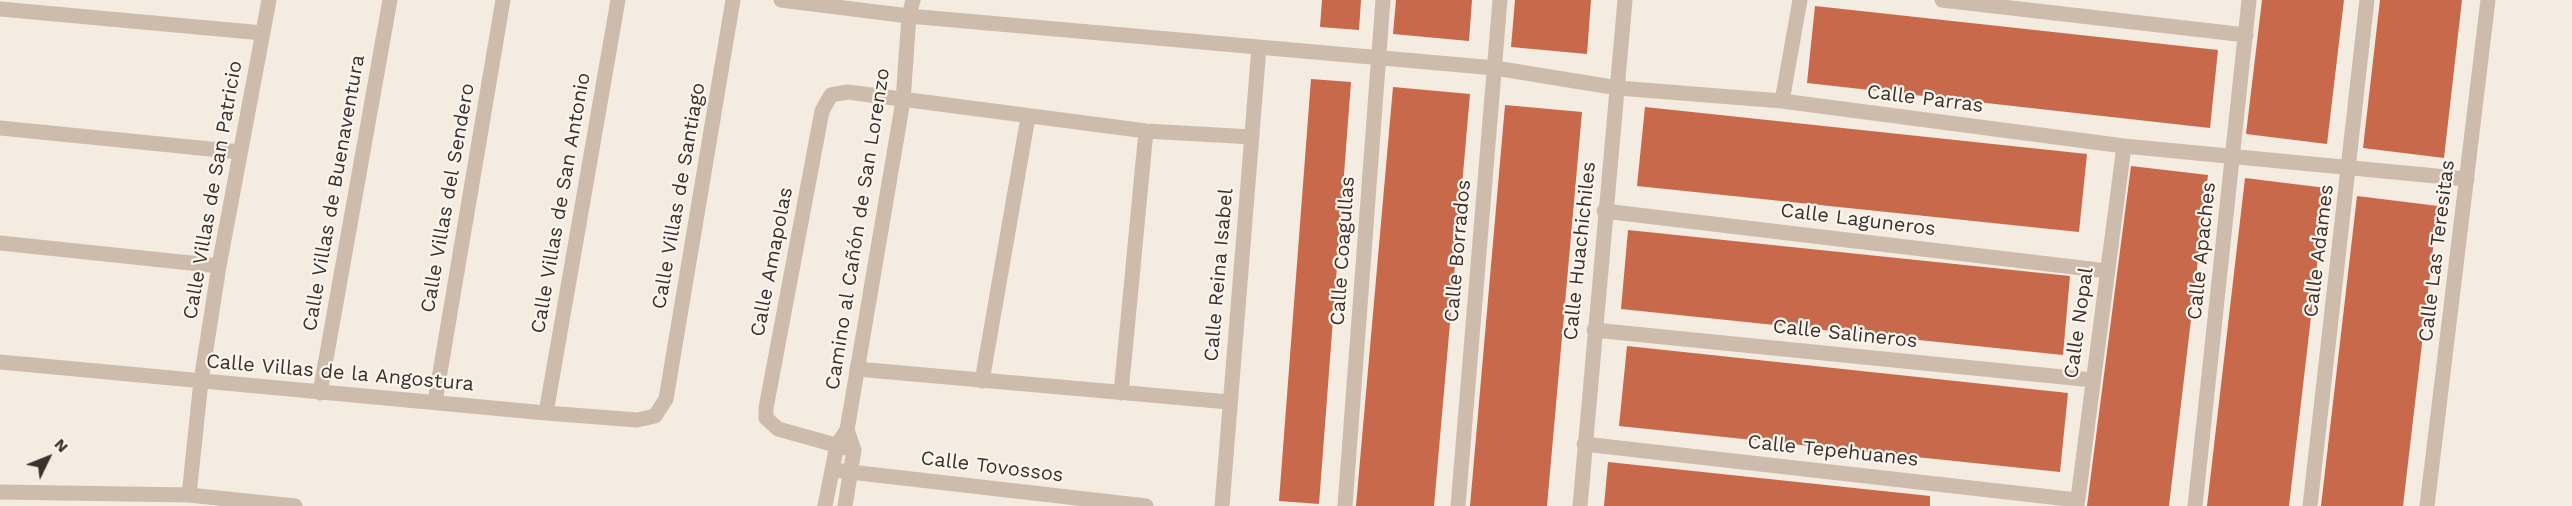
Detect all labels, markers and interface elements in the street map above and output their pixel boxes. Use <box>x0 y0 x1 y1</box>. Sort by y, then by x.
street label: Calle Villas de Buenaventura <box>298 53 370 333</box>
street label: Calle Villas de San Patricio <box>178 59 248 321</box>
street label: Camino al Cañón de San Lorenzo <box>821 66 895 392</box>
street label: Calle Villas de San Antonio <box>526 71 596 335</box>
street label: Calle Parras <box>1865 80 1985 118</box>
street label: Calle Villas del Sendero <box>416 81 480 315</box>
street label: Calle Villas de Santiago <box>647 81 711 311</box>
street label: Calle Las Teresitas <box>2414 159 2460 343</box>
street label: Calle Huachichiles <box>1559 160 1601 342</box>
street label: Calle Coagullas <box>1326 175 1360 327</box>
street label: Calle Borrados <box>1440 179 1476 323</box>
street label: Calle Apaches <box>2183 181 2221 321</box>
street label: Calle Adames <box>2299 183 2339 319</box>
street label: Calle Amapolas <box>746 185 798 339</box>
street label: Calle Reina Isabel <box>1199 187 1239 363</box>
street label: Calle Laguneros <box>1779 199 1937 241</box>
street label: Calle Nopal <box>2059 266 2099 380</box>
street label: Calle Salineros <box>1771 314 1919 354</box>
street label: Calle Villas de la Angostura <box>205 349 475 397</box>
north arrow <box>18 428 78 488</box>
street label: Calle Tepehuanes <box>1746 430 1920 472</box>
text: N <box>51 435 73 456</box>
street label: Calle Tovossos <box>919 446 1065 488</box>

